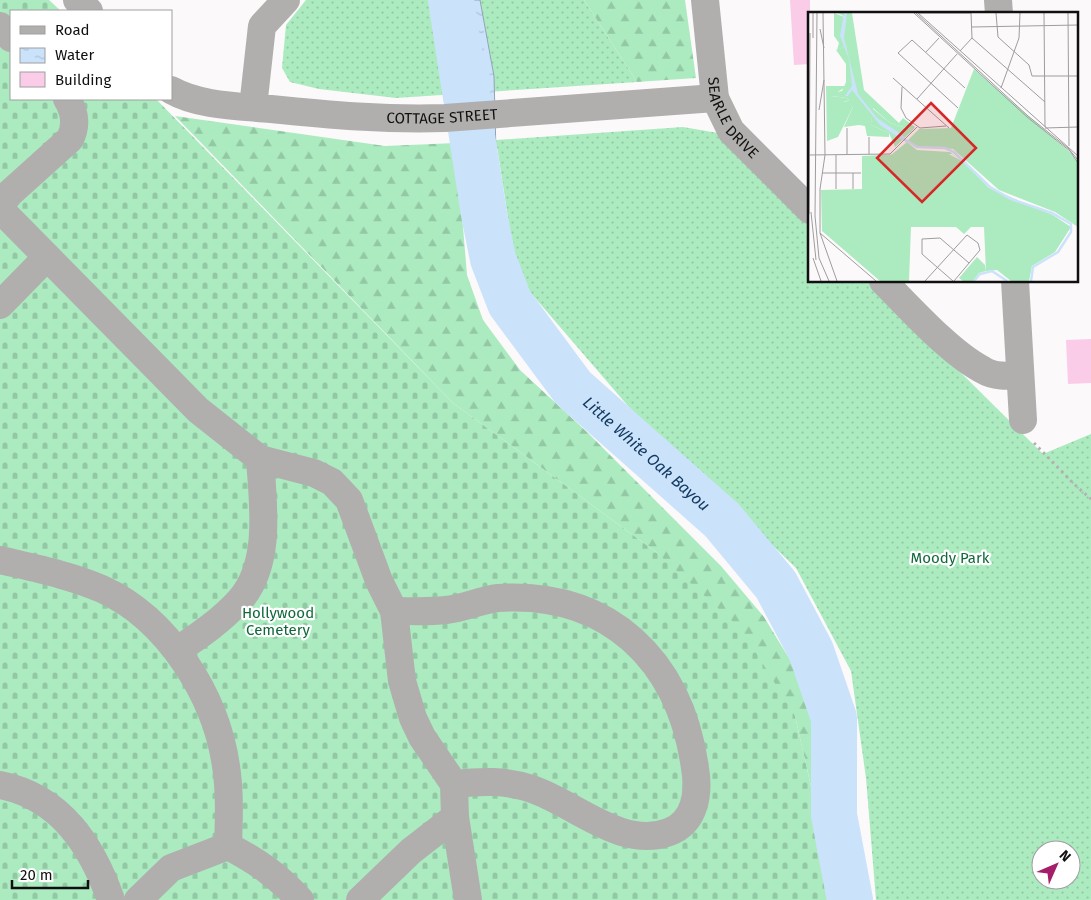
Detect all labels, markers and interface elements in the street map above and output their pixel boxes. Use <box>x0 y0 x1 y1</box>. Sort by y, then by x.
legend <box>10 10 172 100</box>
inset map <box>808 12 1078 282</box>
text: Road <box>55 21 90 39</box>
text: Water <box>55 46 94 64</box>
text: Building <box>55 71 111 89</box>
street label: SEARLE DRIVE <box>704 76 762 162</box>
street label: COTTAGE STREET <box>386 105 498 127</box>
water label: Little White Oak Bayou <box>579 392 714 515</box>
park label: Moody Park <box>910 549 990 567</box>
park label: Hollywood Cemetery <box>242 604 314 639</box>
north arrow <box>1031 840 1081 890</box>
text: N <box>1056 847 1074 865</box>
scale bar <box>12 858 89 890</box>
text: 20 m <box>20 866 53 884</box>

